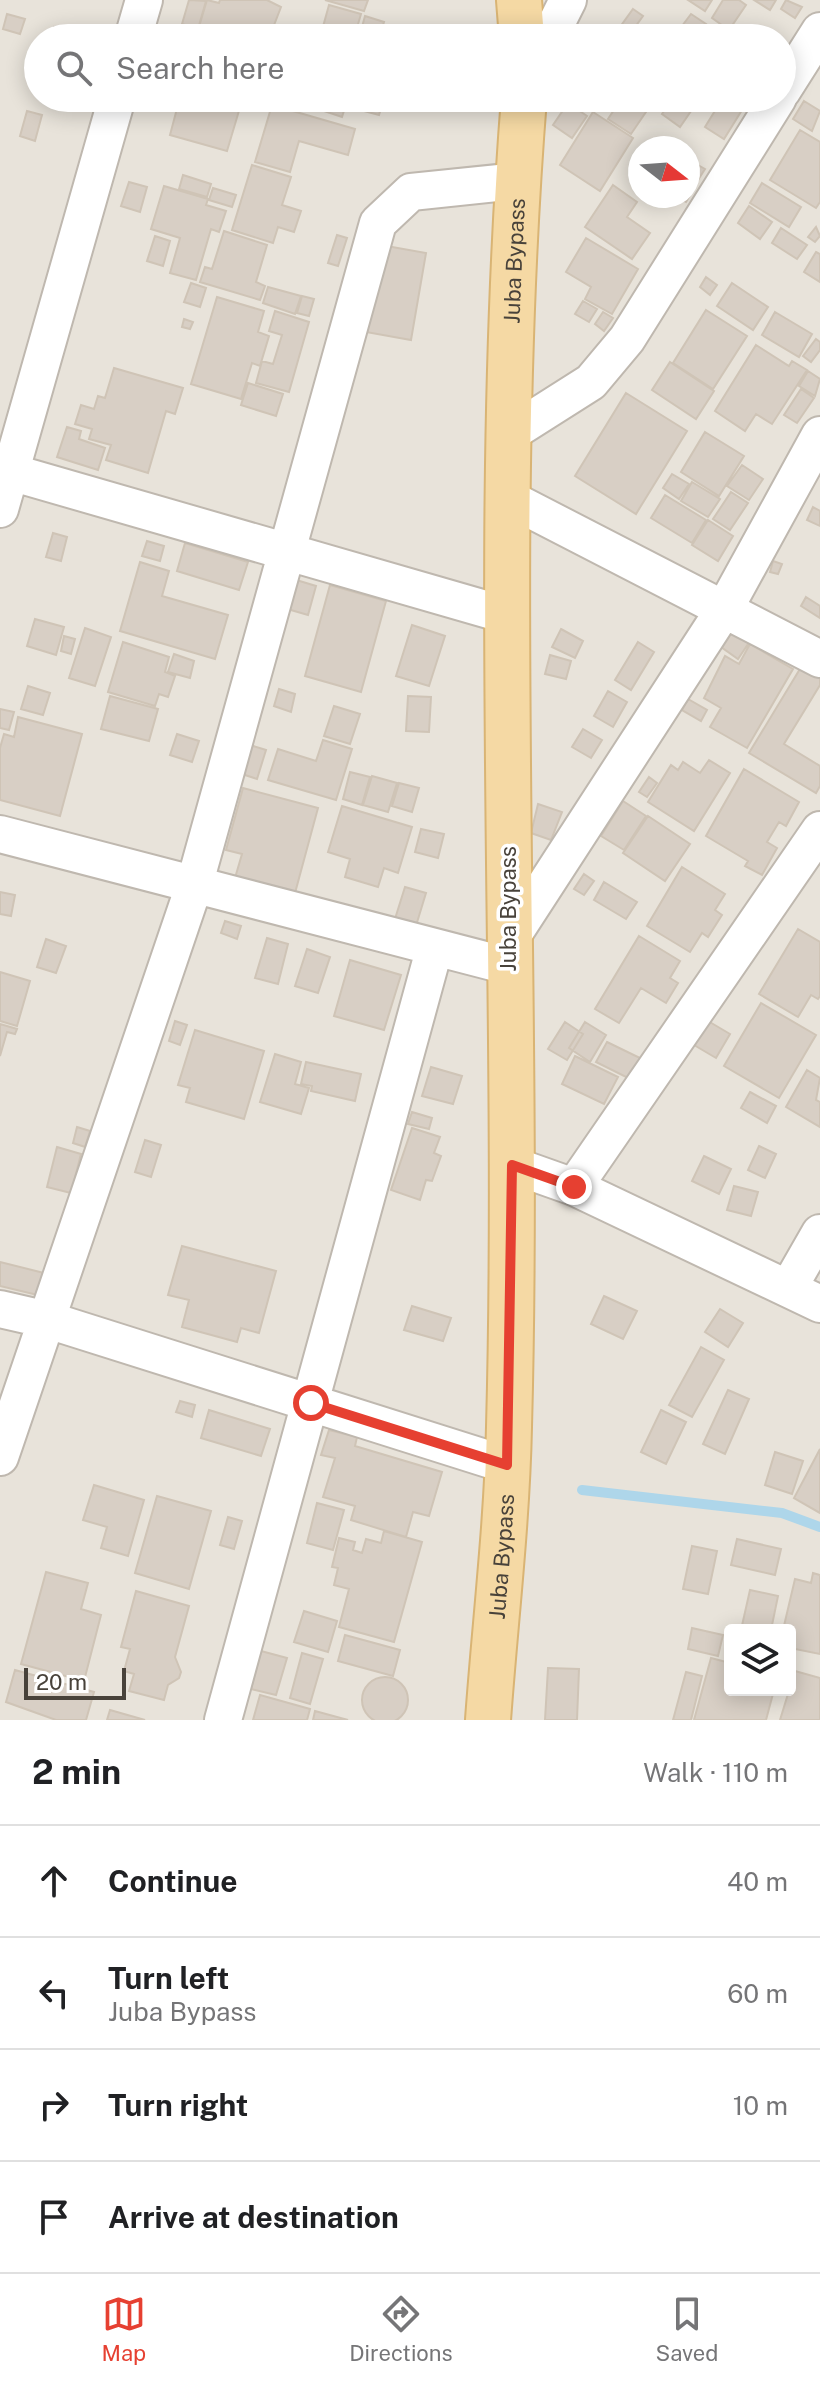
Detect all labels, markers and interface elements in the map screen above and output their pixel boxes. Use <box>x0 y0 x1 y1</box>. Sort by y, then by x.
search box <box>24 24 796 112</box>
icon: search <box>52 46 96 90</box>
text: Search here <box>116 50 284 86</box>
north arrow <box>628 136 700 208</box>
street label: Juba Bypass <box>498 197 530 324</box>
street label: Juba Bypass <box>495 846 521 972</box>
route end <box>556 1169 592 1205</box>
route start <box>293 1385 329 1421</box>
street label: Juba Bypass <box>483 1493 519 1620</box>
map controls <box>724 1624 796 1696</box>
button: layers <box>724 1624 796 1696</box>
scale bar <box>24 1664 126 1700</box>
text: 20 m <box>36 1669 87 1695</box>
text: 2 min <box>32 1752 121 1792</box>
text: Walk · 110 m <box>643 1757 788 1788</box>
icon: ahead <box>32 1859 76 1903</box>
text: Continue <box>108 1863 238 1899</box>
text: 40 m <box>727 1866 788 1897</box>
text: Turn left <box>108 1960 229 1996</box>
icon: left <box>32 1971 76 2015</box>
text: 60 m <box>727 1978 788 2009</box>
text: Juba Bypass <box>108 1996 257 2027</box>
icon: right <box>32 2083 76 2127</box>
text: Turn right <box>108 2087 248 2123</box>
text: 10 m <box>733 2090 788 2121</box>
icon: arrive <box>32 2195 76 2239</box>
text: Arrive at destination <box>108 2199 399 2235</box>
tab: Map <box>102 2292 146 2366</box>
tab: Directions <box>349 2292 453 2366</box>
tab: Saved <box>656 2292 718 2366</box>

